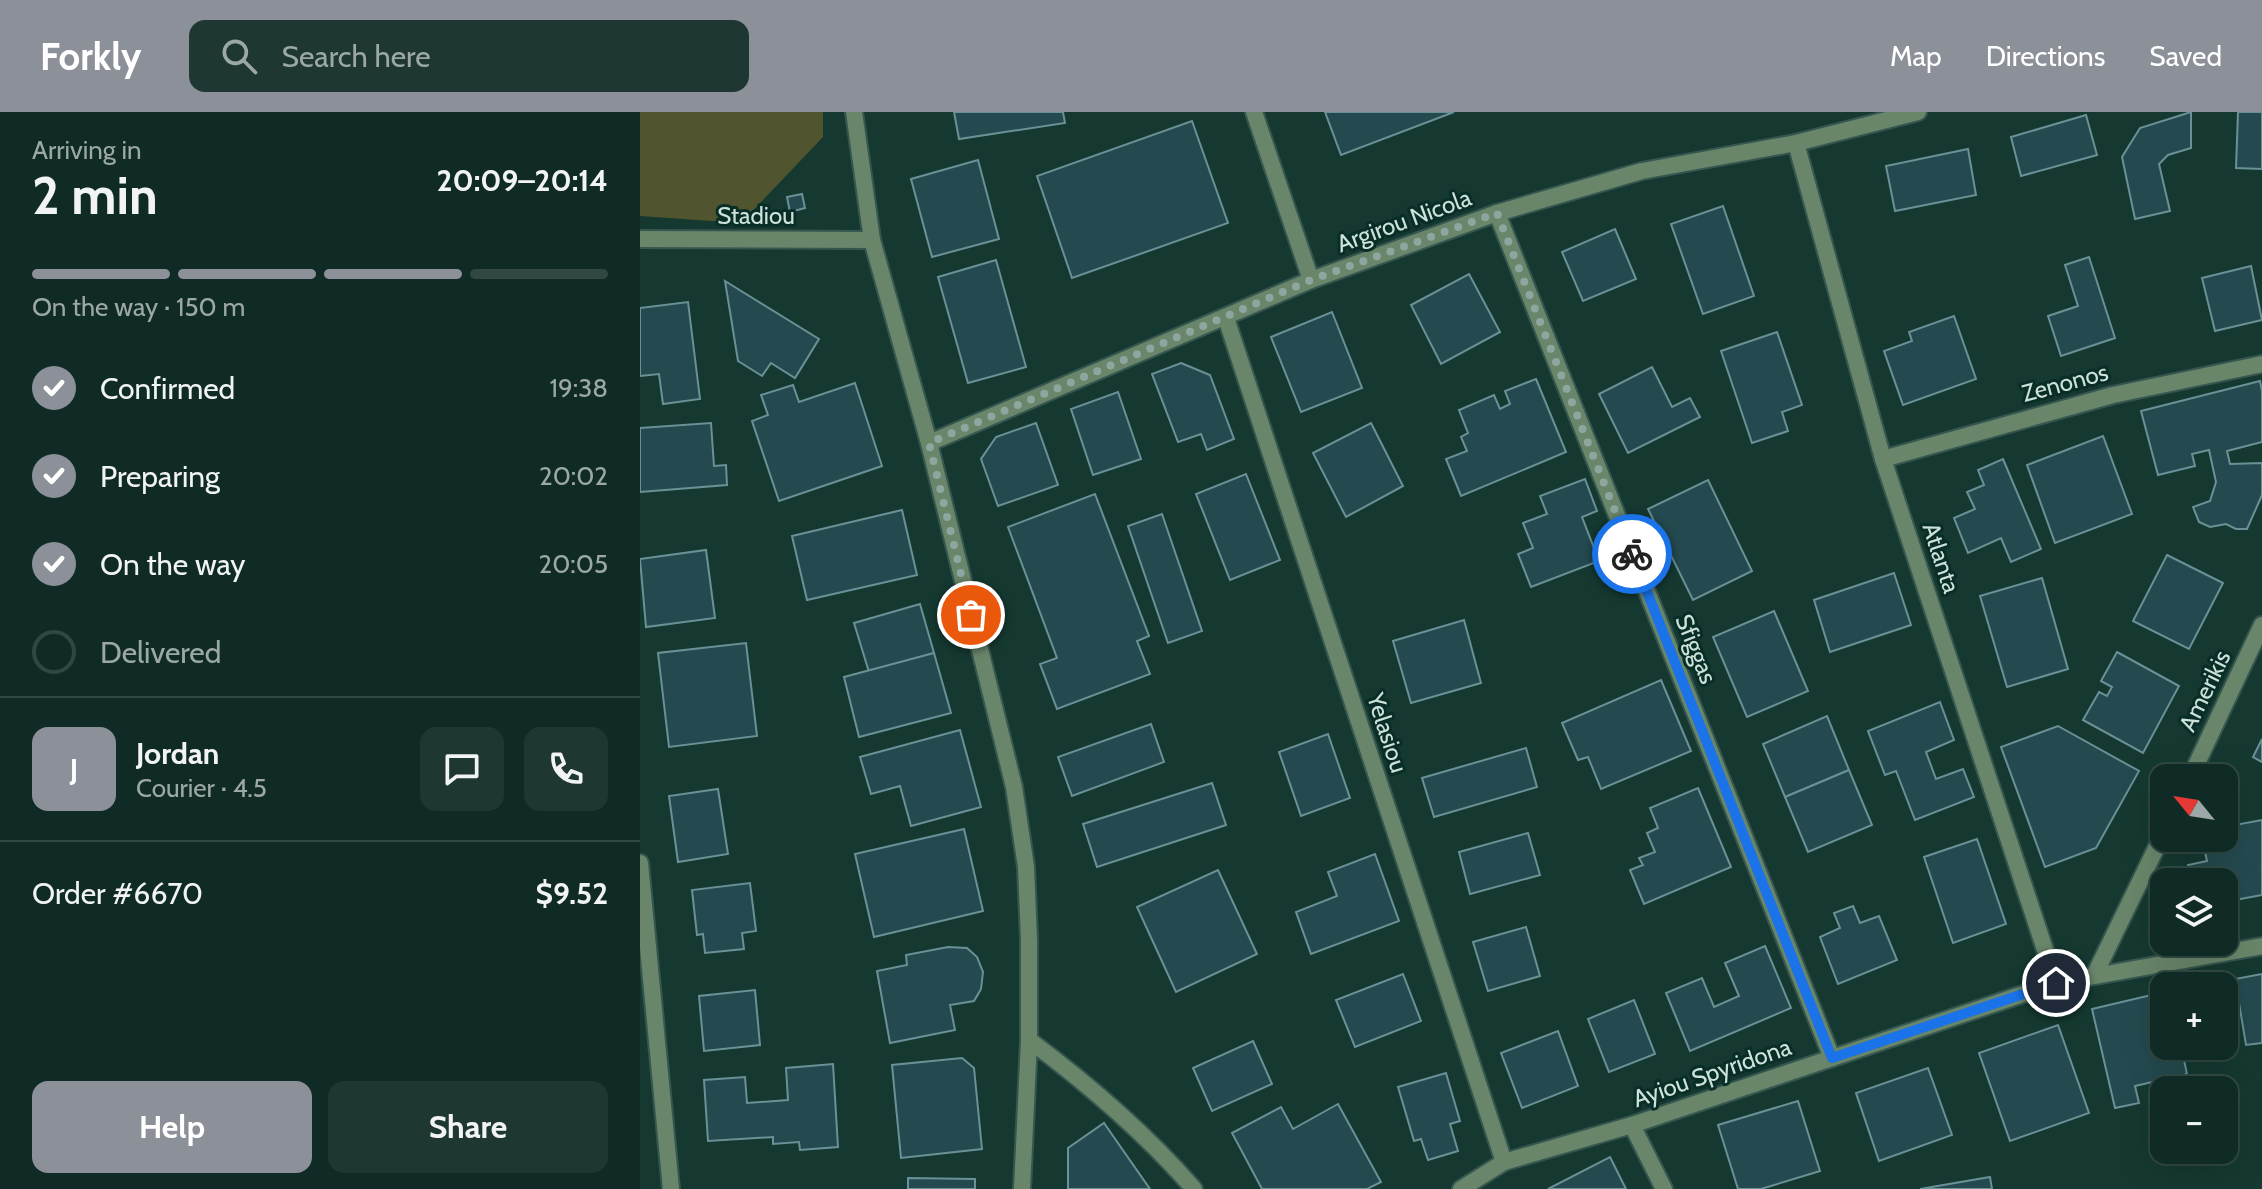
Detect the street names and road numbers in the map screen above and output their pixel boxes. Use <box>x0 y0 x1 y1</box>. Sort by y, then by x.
street label: Argirou Nicola <box>1333 183 1476 258</box>
street label: Stadiou <box>717 201 795 230</box>
street label: Zenonos <box>2019 357 2111 408</box>
street label: Atlanta <box>1917 519 1967 597</box>
street label: Sfiggas <box>1670 610 1723 688</box>
street label: Amerikis <box>2173 645 2237 736</box>
street label: Yelasiou <box>1361 688 1414 776</box>
street label: Ayiou Spyridona <box>1629 1032 1795 1113</box>

